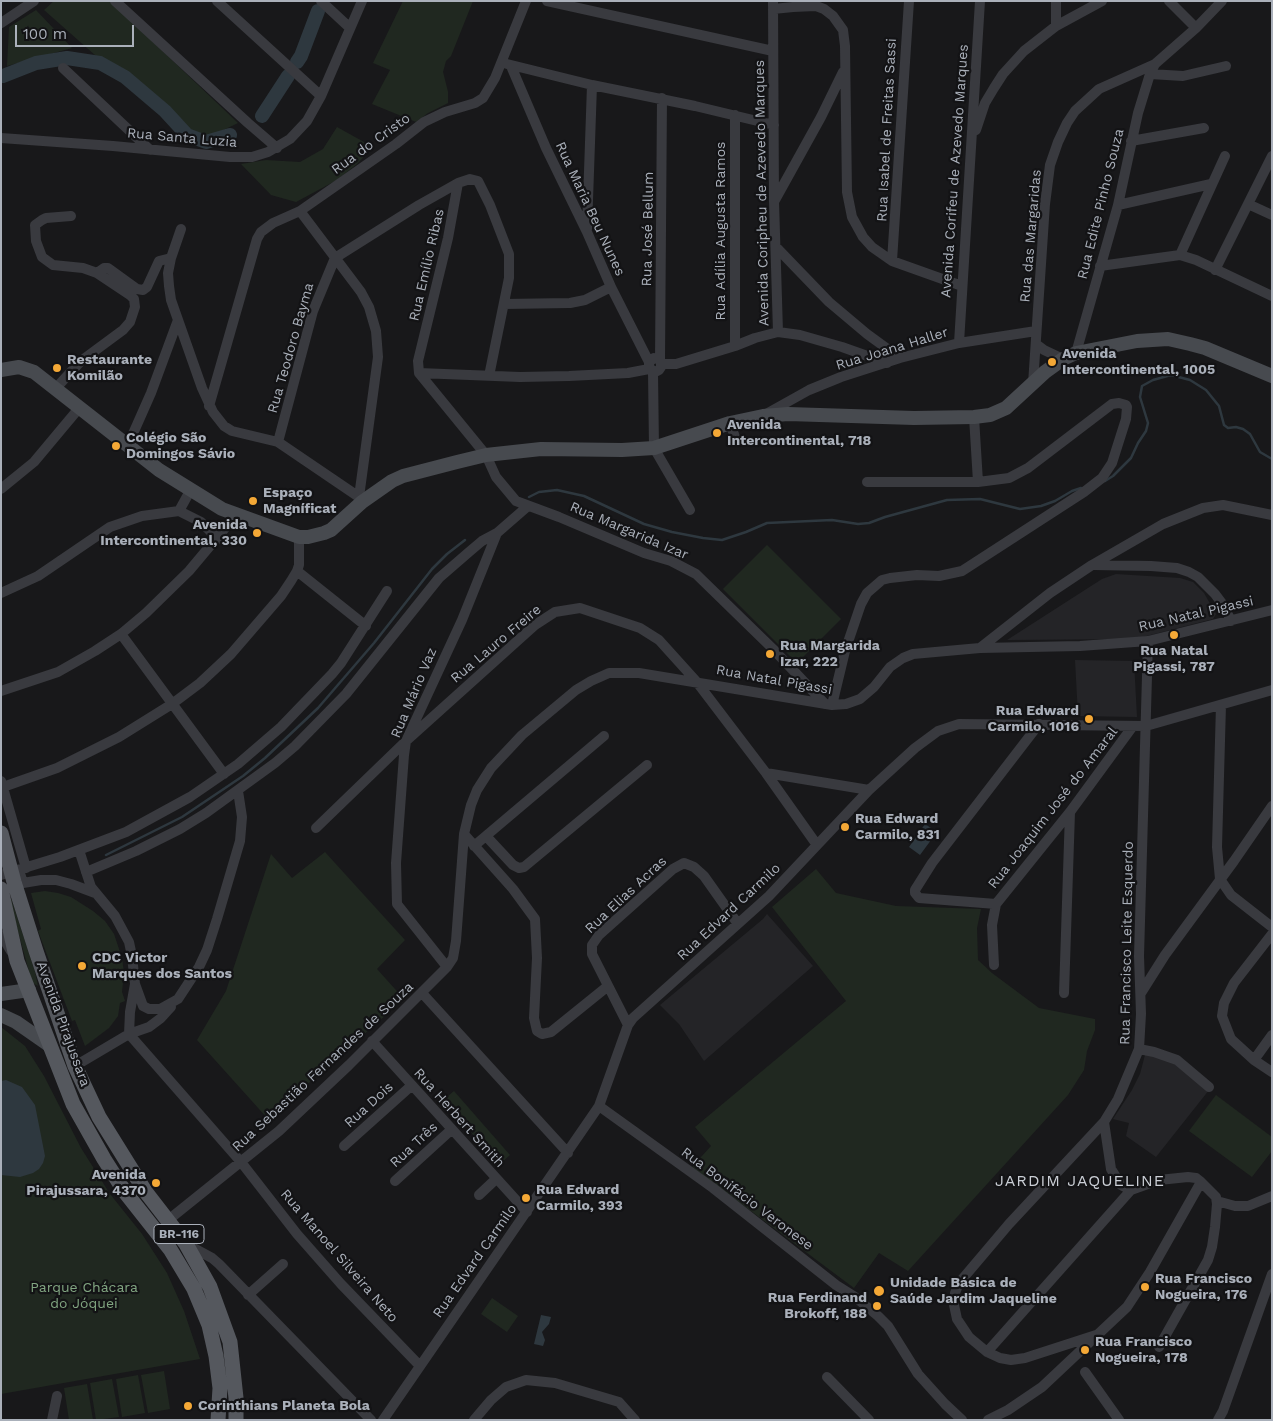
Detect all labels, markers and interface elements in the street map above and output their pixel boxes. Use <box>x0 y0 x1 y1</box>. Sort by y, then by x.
scale bar <box>18 15 136 47</box>
text: 100 m <box>23 25 67 43</box>
street label: Rua Isabel de Freitas Sassi <box>874 38 900 222</box>
street label: Avenida Corifeu de Azevedo Marques <box>938 44 972 298</box>
street label: Avenida Coripheu de Azevedo Marques <box>751 60 773 326</box>
street label: Rua do Cristo <box>328 110 414 178</box>
street label: Rua Santa Luzia <box>126 125 238 151</box>
street label: Rua Edite Pinho Souza <box>1074 127 1128 281</box>
street label: Rua Maria Beu Nunes <box>552 139 628 279</box>
street label: Rua Adília Augusta Ramos <box>713 142 729 320</box>
street label: Rua das Margaridas <box>1017 169 1045 303</box>
street label: Rua José Bellum <box>639 172 657 286</box>
street label: Rua Emílio Ribas <box>406 207 448 323</box>
street label: Rua Teodoro Bayma <box>264 281 318 415</box>
street label: Rua Joana Haller <box>834 324 950 374</box>
place label: Avenida Intercontinental, 1005 <box>1062 346 1215 378</box>
place label: Restaurante Komilão <box>67 352 152 384</box>
marker: Avenida Intercontinental, 1005 <box>1046 356 1058 368</box>
marker: Restaurante Komilão <box>51 362 63 374</box>
place label: Avenida Intercontinental, 718 <box>727 417 871 450</box>
marker: Avenida Intercontinental, 718 <box>711 427 723 439</box>
place label: Colégio São Domingos Sávio <box>126 430 235 462</box>
marker: Colégio São Domingos Sávio <box>110 440 122 452</box>
place label: Espaço Magníficat <box>263 485 336 518</box>
marker: Espaço Magníficat <box>247 495 259 507</box>
street label: Rua Margarida Izar <box>567 498 691 564</box>
place label: Avenida Intercontinental, 330 <box>100 517 247 550</box>
marker: Avenida Intercontinental, 330 <box>251 527 263 539</box>
street label: Rua Natal Pigassi <box>1137 593 1255 635</box>
street label: Rua Lauro Freire <box>447 601 545 687</box>
marker: Rua Natal Pigassi, 787 <box>1168 629 1180 641</box>
place label: Rua Margarida Izar, 222 <box>780 638 880 670</box>
place label: Rua Natal Pigassi, 787 <box>1133 643 1215 676</box>
street label: Rua Mário Vaz <box>387 645 441 741</box>
marker: Rua Margarida Izar, 222 <box>764 648 776 660</box>
street label: Rua Natal Pigassi <box>715 662 833 698</box>
place label: Rua Edward Carmilo, 1016 <box>988 703 1079 736</box>
marker: Rua Edward Carmilo, 1016 <box>1083 713 1095 725</box>
street label: Rua Joaquim José do Amaral <box>985 724 1121 892</box>
place label: Rua Edward Carmilo, 831 <box>855 811 940 844</box>
marker: Rua Edward Carmilo, 831 <box>839 821 851 833</box>
street label: Rua Francisco Leite Esquerdo <box>1117 841 1137 1045</box>
street label: Rua Elias Acras <box>582 853 670 937</box>
street label: Rua Edvard Carmilo <box>674 860 784 964</box>
place label: CDC Victor Marques dos Santos <box>92 950 232 982</box>
street label: Avenida Pirajussara <box>33 959 93 1089</box>
marker: CDC Victor Marques dos Santos <box>76 960 88 972</box>
street label: Rua Sebastião Fernandes de Souza <box>229 979 417 1155</box>
street label: Rua Herbert Smith <box>410 1065 508 1171</box>
street label: Rua Dois <box>341 1079 397 1131</box>
street label: Rua Três <box>387 1119 441 1171</box>
street label: Rua Bonifácio Veronese <box>678 1144 816 1254</box>
place label: Avenida Pirajussara, 4370 <box>26 1167 146 1200</box>
district label: JARDIM JAQUELINE <box>993 1171 1167 1191</box>
marker: Avenida Pirajussara, 4370 <box>150 1177 162 1189</box>
place label: Rua Edward Carmilo, 393 <box>536 1182 623 1214</box>
street label: Rua Manoel Silveira Neto <box>277 1186 401 1326</box>
marker: Rua Edward Carmilo, 393 <box>520 1192 532 1204</box>
street label: Rua Edvard Carmilo <box>429 1201 521 1321</box>
road number: BR-116 <box>154 1224 204 1244</box>
place label: Rua Francisco Nogueira, 176 <box>1155 1271 1252 1304</box>
place label: Unidade Básica de Saúde Jardim Jaqueline <box>890 1275 1057 1308</box>
park label: Parque Chácara do Jóquei <box>30 1280 138 1312</box>
marker: Rua Francisco Nogueira, 176 <box>1139 1281 1151 1293</box>
marker: Unidade Básica de Saúde Jardim Jaqueline <box>872 1284 886 1298</box>
place label: Rua Ferdinand Brokoff, 188 <box>768 1290 867 1322</box>
marker: Rua Ferdinand Brokoff, 188 <box>871 1300 883 1312</box>
place label: Rua Francisco Nogueira, 178 <box>1095 1334 1192 1366</box>
marker: Rua Francisco Nogueira, 178 <box>1079 1344 1091 1356</box>
place label: Corinthians Planeta Bola <box>198 1398 370 1414</box>
marker: Corinthians Planeta Bola <box>182 1400 194 1412</box>

